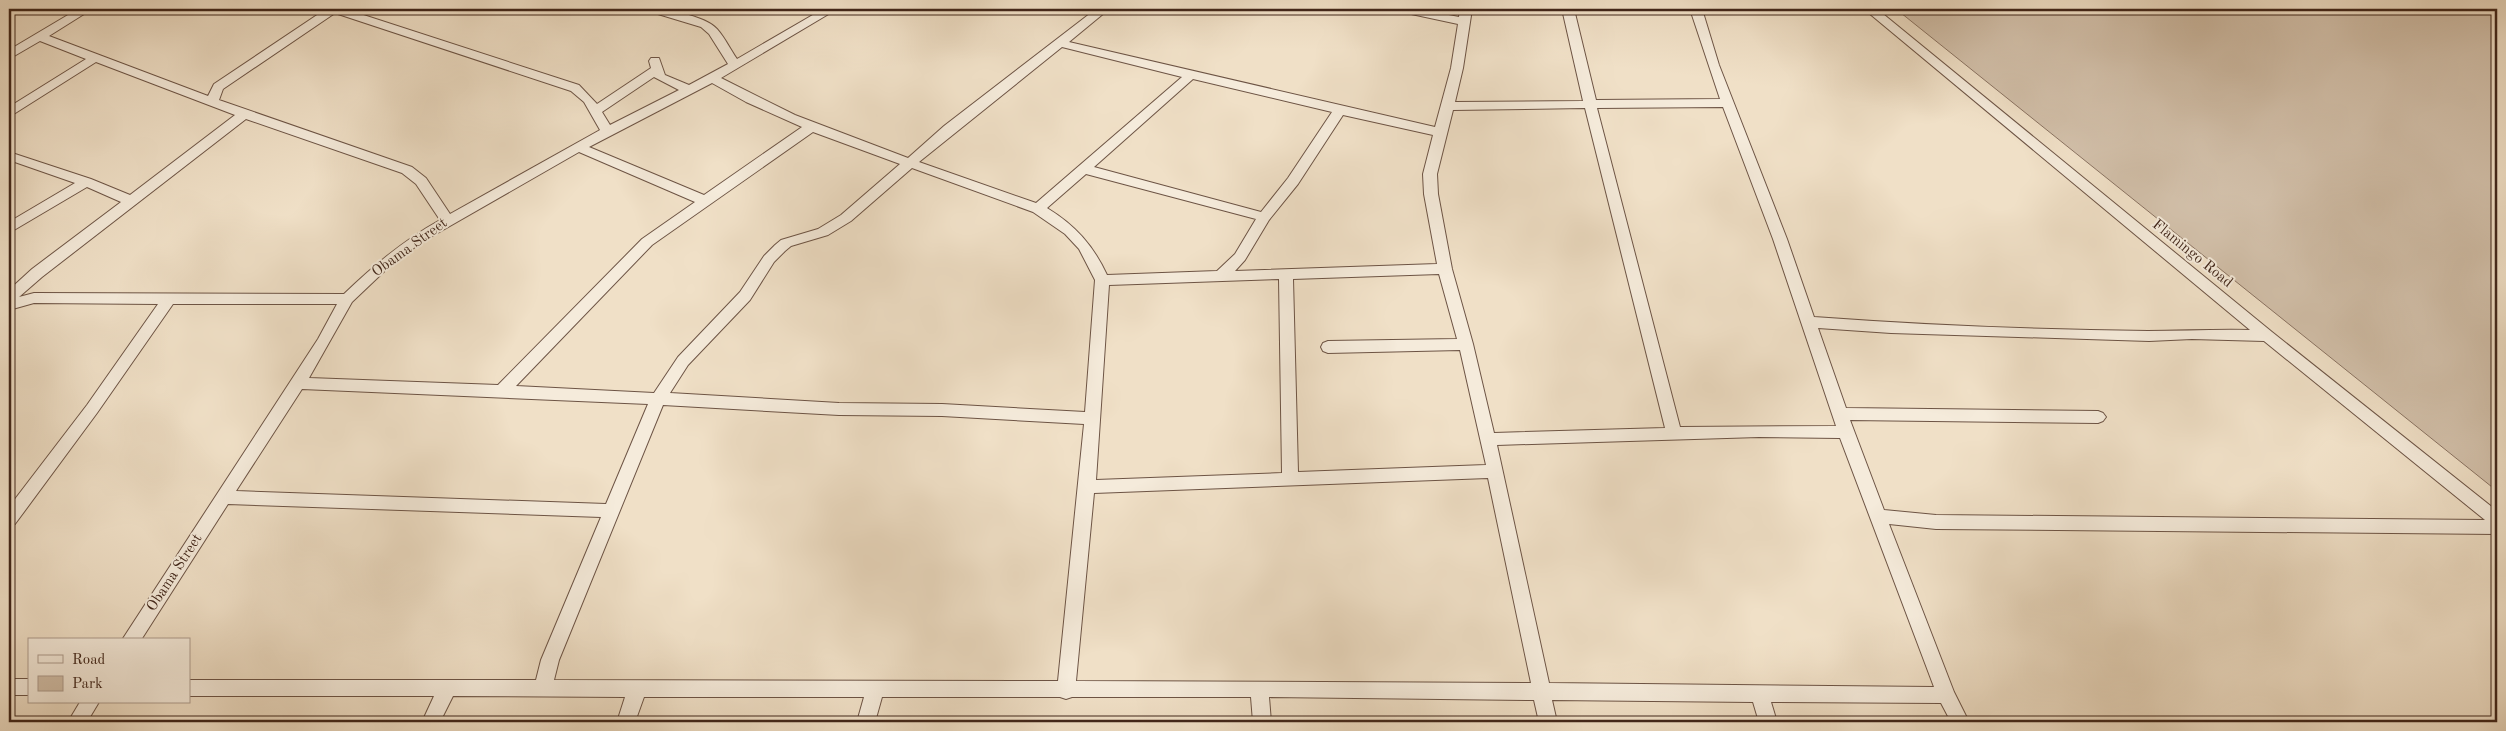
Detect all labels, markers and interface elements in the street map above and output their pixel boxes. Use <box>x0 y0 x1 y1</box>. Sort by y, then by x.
street label: Obama Street <box>370 216 450 280</box>
street label: Flamingo Road <box>2149 217 2235 291</box>
street label: Obama Street <box>145 532 205 614</box>
legend <box>28 638 190 704</box>
text: Road <box>72 653 106 668</box>
text: Park <box>72 677 103 692</box>

